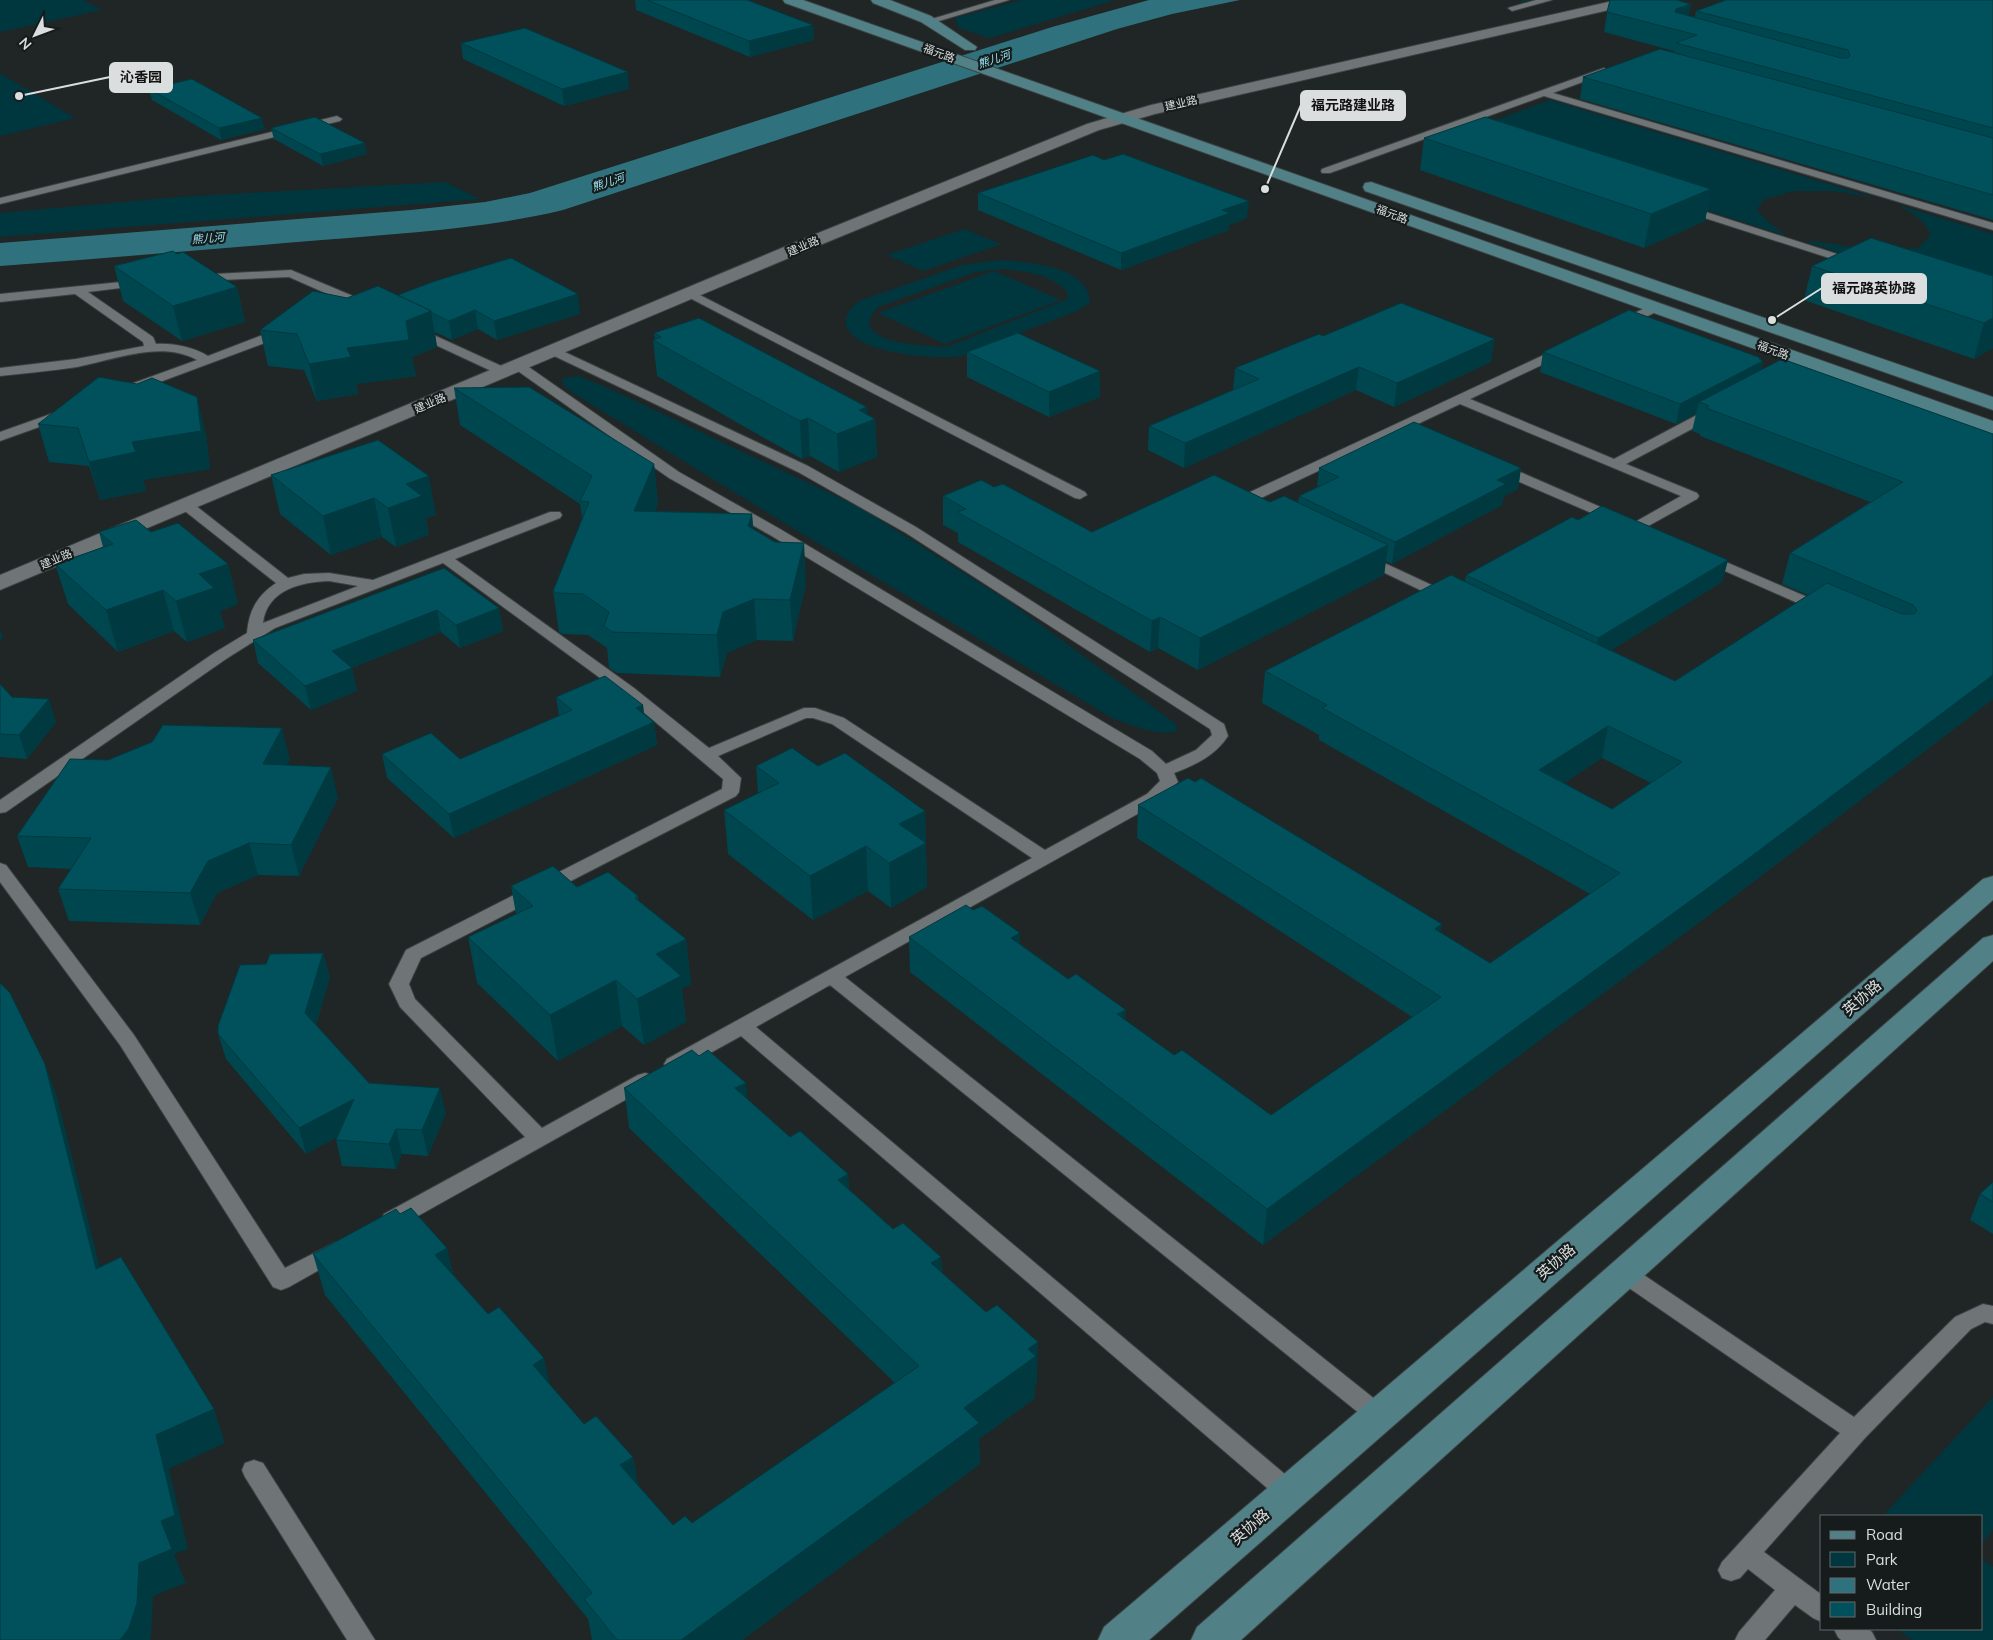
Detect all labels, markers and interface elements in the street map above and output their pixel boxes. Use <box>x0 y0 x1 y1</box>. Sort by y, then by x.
north arrow <box>10 10 60 60</box>
text: N <box>15 34 36 54</box>
street label: 福元路 <box>921 41 957 65</box>
water label: 熊儿河 <box>976 47 1014 71</box>
callout: 沁香园 <box>110 63 172 92</box>
text: 沁香园 <box>120 68 162 86</box>
callout: 福元路建业路 <box>1301 91 1405 120</box>
street label: 建业路 <box>1163 92 1199 114</box>
text: 福元路建业路 <box>1311 96 1395 114</box>
water label: 熊儿河 <box>590 170 628 194</box>
street label: 福元路 <box>1374 202 1410 226</box>
water label: 熊儿河 <box>191 229 227 246</box>
street label: 建业路 <box>785 233 821 259</box>
callout: 福元路英协路 <box>1822 274 1926 303</box>
text: 福元路英协路 <box>1832 279 1916 297</box>
street label: 福元路 <box>1755 338 1791 362</box>
street label: 建业路 <box>412 390 448 416</box>
street label: 建业路 <box>38 546 74 572</box>
street label: 英协路 <box>1838 976 1885 1020</box>
street label: 英协路 <box>1532 1240 1579 1284</box>
street label: 英协路 <box>1226 1505 1273 1549</box>
legend <box>1820 1515 1983 1630</box>
text: Road <box>1866 1525 1903 1544</box>
text: Park <box>1866 1550 1898 1569</box>
text: Water <box>1866 1575 1910 1594</box>
text: Building <box>1866 1600 1922 1619</box>

